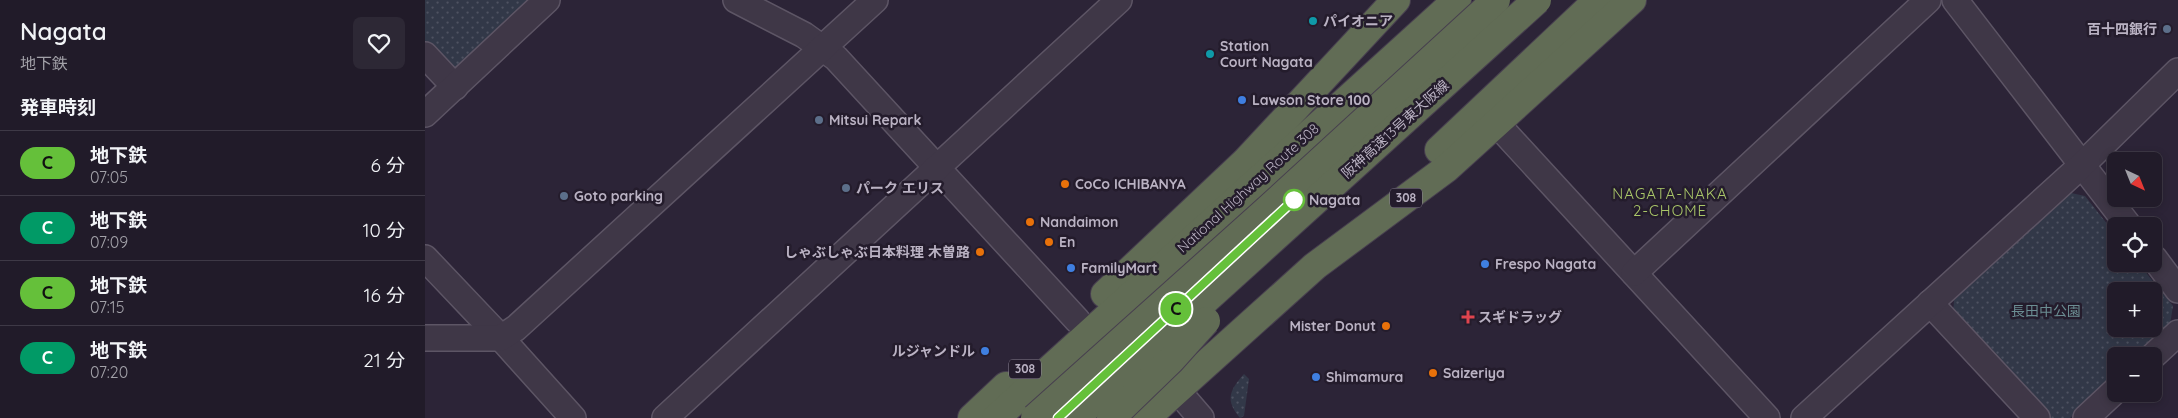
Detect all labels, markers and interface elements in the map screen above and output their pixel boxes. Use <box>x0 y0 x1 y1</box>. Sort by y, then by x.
place label: パイオニア <box>1323 12 1393 30</box>
marker: パイオニア <box>1307 15 1319 27</box>
text: Nagata <box>20 16 107 46</box>
button: heart <box>353 17 405 69</box>
place label: 百十四銀行 <box>2087 20 2157 38</box>
marker: 百十四銀行 <box>2161 23 2173 35</box>
place label: Station Court Nagata <box>1220 37 1313 71</box>
marker: Station Court Nagata <box>1204 48 1216 60</box>
text: 地下鉄 <box>20 53 68 73</box>
street label: 阪神高速13号東大阪線 <box>1338 76 1452 182</box>
place label: Lawson Store 100 <box>1252 91 1371 109</box>
marker: Lawson Store 100 <box>1236 94 1248 106</box>
text: 発車時刻 <box>20 95 96 119</box>
place label: Mitsui Repark <box>829 111 921 129</box>
marker: Mitsui Repark <box>813 114 825 126</box>
street label: National Highway Route 308 <box>1173 120 1323 256</box>
text: 地下鉄 <box>90 143 147 167</box>
text: C <box>42 151 53 174</box>
north arrow <box>2107 152 2163 208</box>
map controls <box>2107 152 2162 402</box>
text: 6 分 <box>371 153 405 177</box>
text: 07:05 <box>90 167 128 187</box>
place label: CoCo ICHIBANYA <box>1075 175 1186 193</box>
marker: CoCo ICHIBANYA <box>1059 178 1071 190</box>
place label: パーク エリス <box>856 179 944 197</box>
marker: パーク エリス <box>840 182 852 194</box>
district label: NAGATA-NAKA 2-CHOME <box>1612 184 1728 220</box>
place label: Goto parking <box>574 187 663 205</box>
road number: 308 <box>1390 188 1422 208</box>
marker: Nagata <box>1283 189 1305 211</box>
marker: Goto parking <box>558 190 570 202</box>
place label: Nagata <box>1309 191 1360 209</box>
text: 地下鉄 <box>90 208 147 232</box>
place label: Nandaimon <box>1040 213 1118 231</box>
text: C <box>42 216 53 239</box>
marker: Nandaimon <box>1024 216 1036 228</box>
button: locate <box>2107 217 2162 272</box>
text: 10 分 <box>362 218 405 242</box>
text: 07:09 <box>90 232 128 252</box>
place label: En <box>1059 233 1075 251</box>
marker: En <box>1043 236 1055 248</box>
place label: しゃぶしゃぶ日本料理 木曽路 <box>784 243 970 261</box>
marker: しゃぶしゃぶ日本料理 木曽路 <box>974 246 986 258</box>
place label: Frespo Nagata <box>1495 255 1596 273</box>
marker: Frespo Nagata <box>1479 258 1491 270</box>
place label: FamilyMart <box>1081 259 1158 277</box>
marker: FamilyMart <box>1065 262 1077 274</box>
text: 地下鉄 <box>90 273 147 297</box>
text: C <box>42 281 53 304</box>
button: + <box>2107 282 2162 337</box>
text: 16 分 <box>364 283 405 307</box>
line badge: C <box>1160 293 1192 325</box>
text: 07:15 <box>90 297 124 317</box>
text: C <box>1170 297 1182 320</box>
park label: 長田中公園 <box>2011 302 2081 320</box>
place label: スギドラッグ <box>1478 308 1562 326</box>
marker: スギドラッグ <box>1462 311 1474 323</box>
place label: Mister Donut <box>1289 317 1376 335</box>
marker: Mister Donut <box>1380 320 1392 332</box>
text: 地下鉄 <box>90 338 147 362</box>
place label: ルジャンドル <box>892 342 975 360</box>
marker: ルジャンドル <box>979 345 991 357</box>
text: C <box>42 346 53 369</box>
button: − <box>2107 347 2162 402</box>
text: 21 分 <box>363 348 405 372</box>
road number: 308 <box>1009 359 1041 378</box>
text: 07:20 <box>90 362 128 382</box>
place label: Saizeriya <box>1443 364 1505 382</box>
marker: Saizeriya <box>1427 367 1439 379</box>
place label: Shimamura <box>1326 368 1403 386</box>
marker: Shimamura <box>1310 371 1322 383</box>

